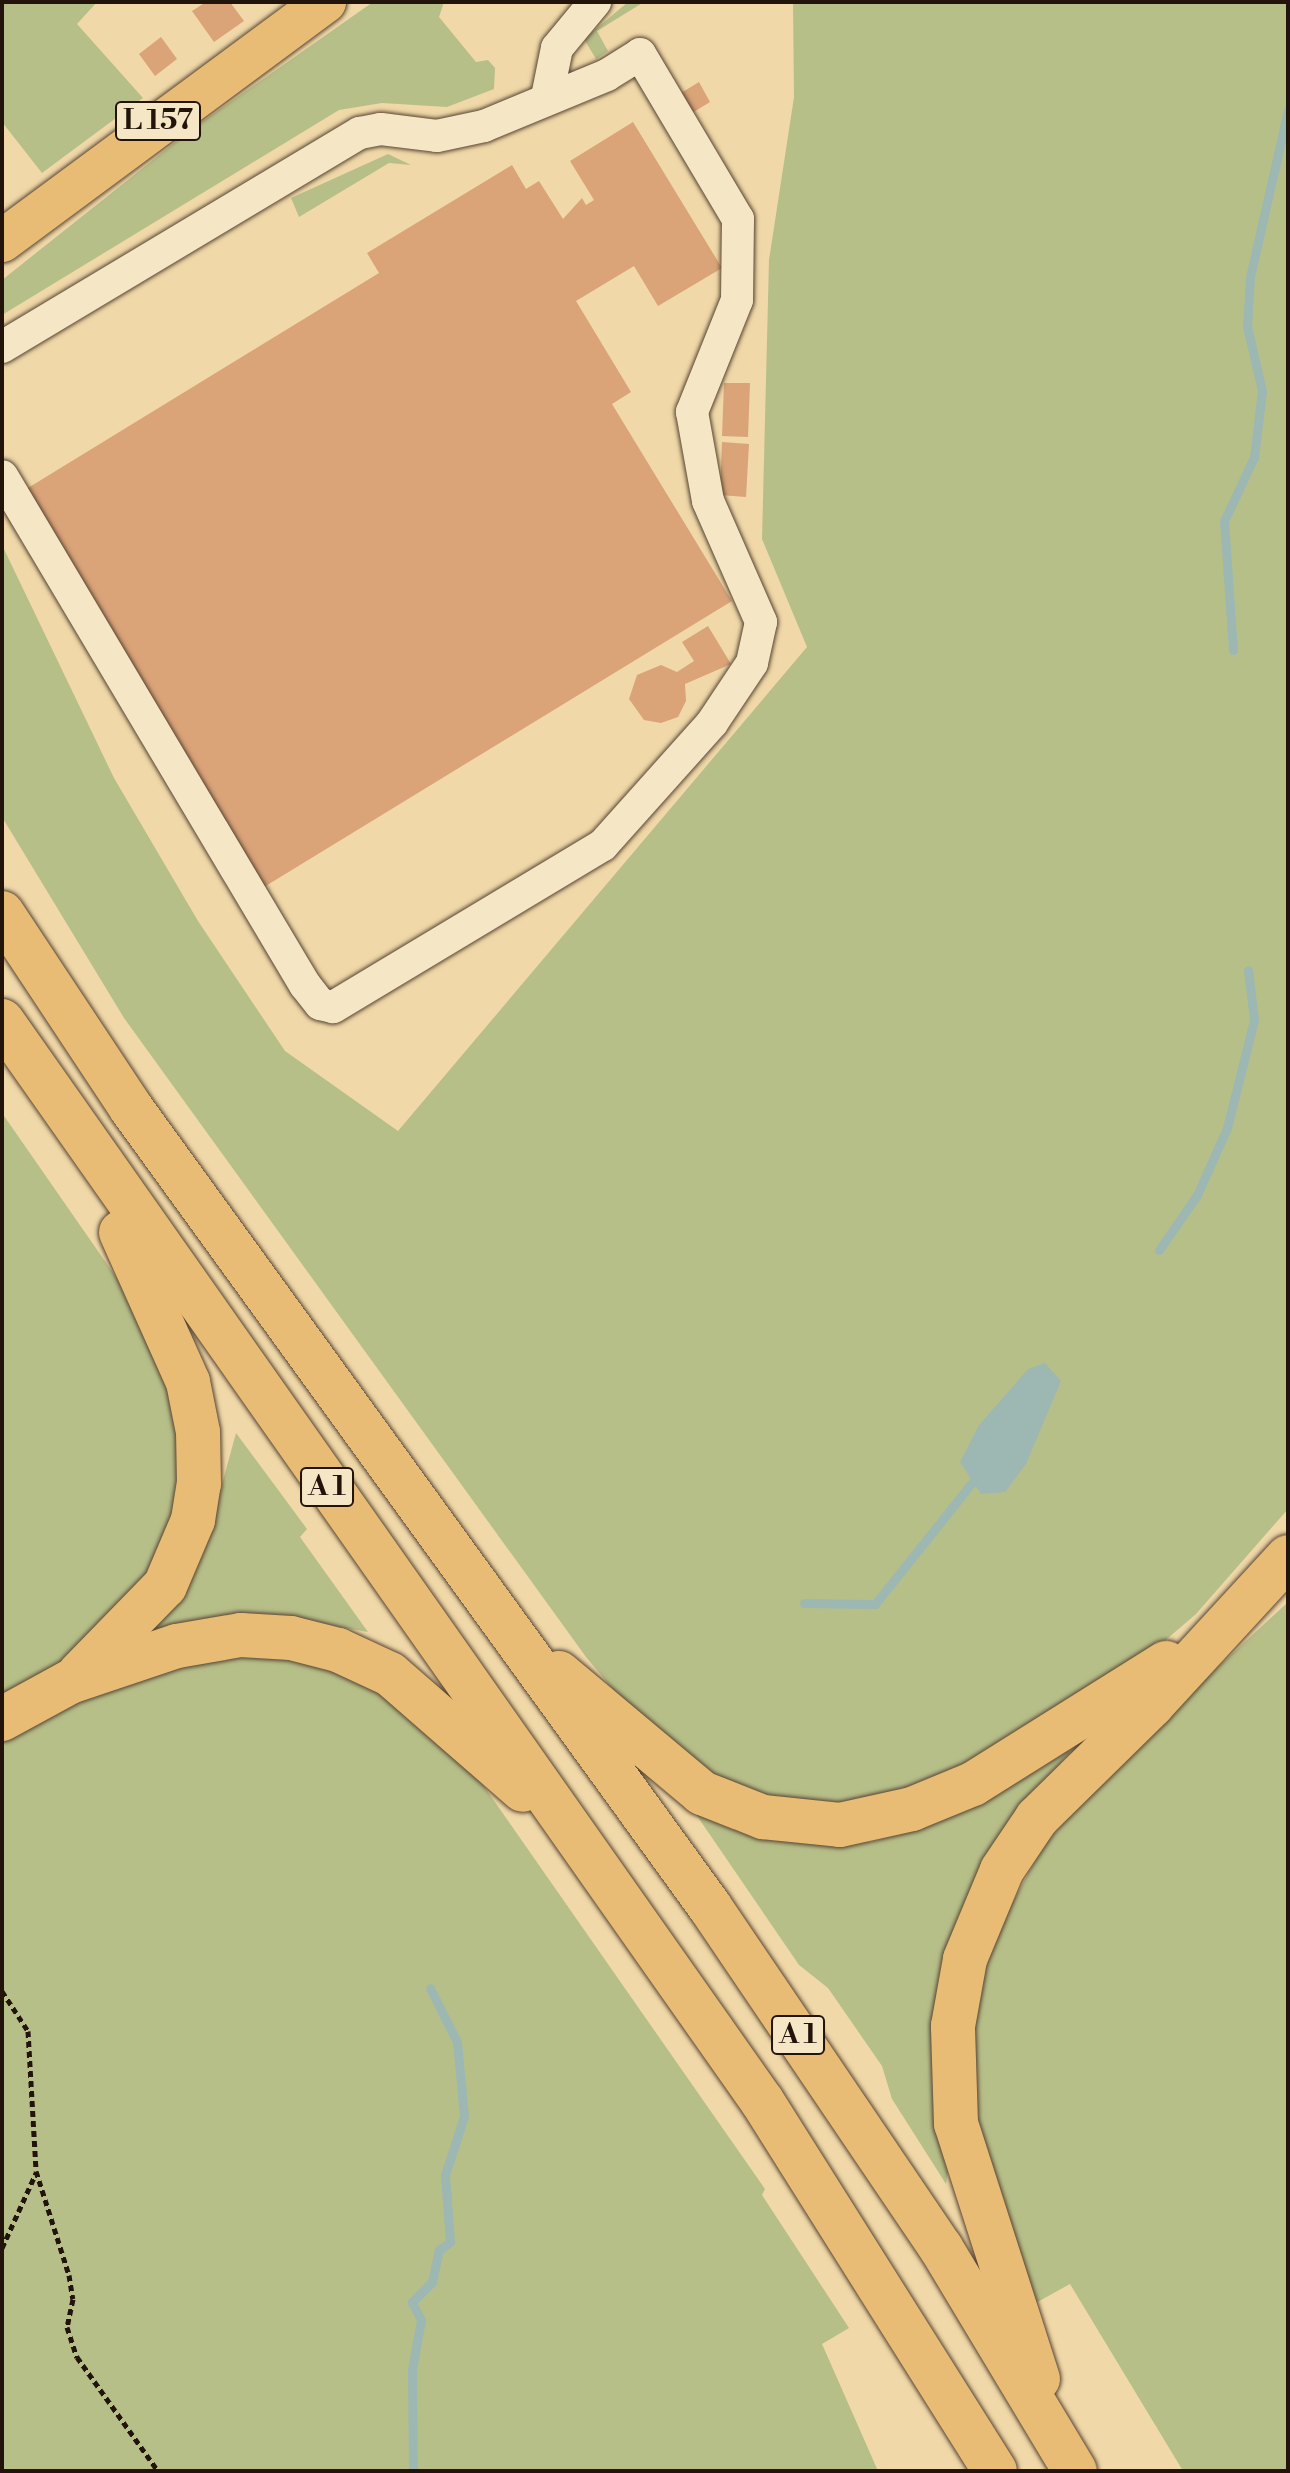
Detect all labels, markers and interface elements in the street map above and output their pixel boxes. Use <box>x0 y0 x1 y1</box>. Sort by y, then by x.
road number: L 157 <box>114 97 202 145</box>
road number: A 1 <box>299 1463 355 1511</box>
road number: A 1 <box>770 2011 826 2059</box>

